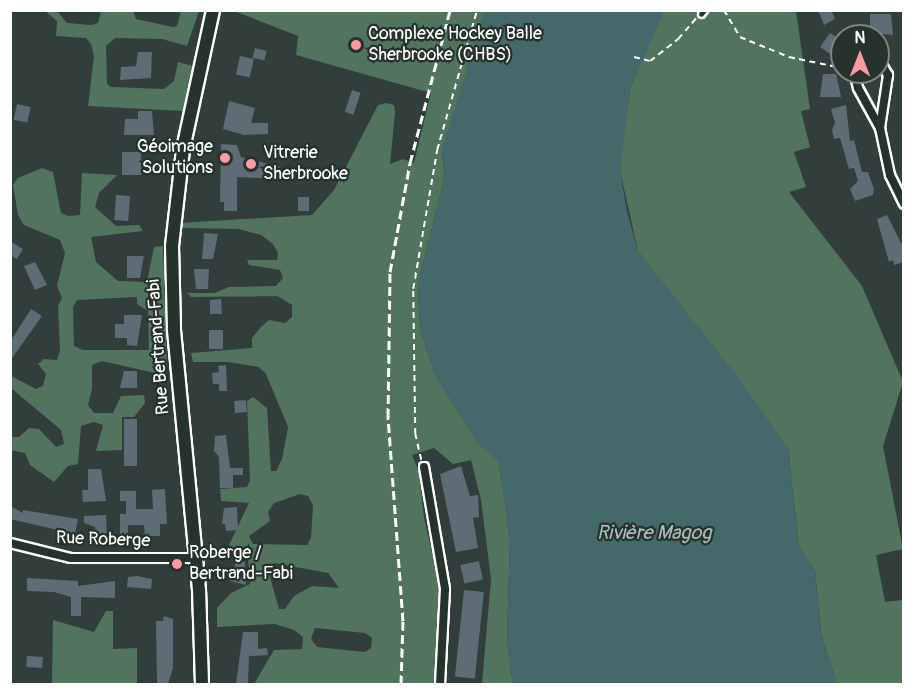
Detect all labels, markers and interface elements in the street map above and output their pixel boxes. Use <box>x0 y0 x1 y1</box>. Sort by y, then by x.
place label: Complexe Hockey Balle Sherbrooke (CHBS) <box>368 24 542 66</box>
north arrow <box>830 24 890 84</box>
text: N <box>855 28 865 48</box>
marker: Complexe Hockey Balle Sherbrooke (CHBS) <box>349 38 363 52</box>
place label: Géoimage Solutions <box>137 137 213 180</box>
place label: Vitrerie Sherbrooke <box>263 143 348 186</box>
marker: Géoimage Solutions <box>218 151 232 165</box>
marker: Vitrerie Sherbrooke <box>244 157 258 171</box>
street label: Rue Bertrand-Fabi <box>143 278 175 416</box>
water label: Rivière Magog <box>597 520 711 544</box>
street label: Rue Roberge <box>55 528 151 552</box>
place label: Roberge / Bertrand-Fabi <box>189 543 293 586</box>
marker: Roberge / Bertrand-Fabi <box>170 557 184 571</box>

